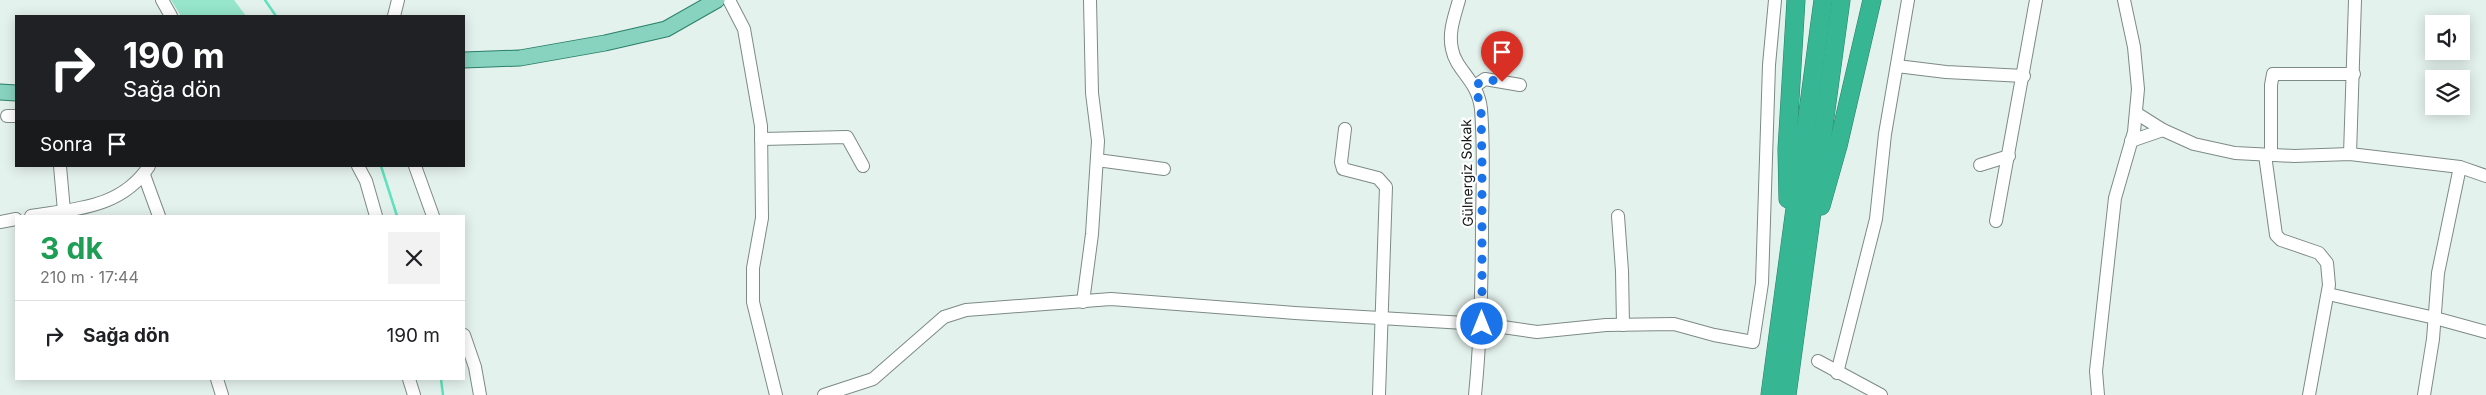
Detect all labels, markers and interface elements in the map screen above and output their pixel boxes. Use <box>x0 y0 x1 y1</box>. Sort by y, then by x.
map controls <box>2425 15 2470 115</box>
button: sound <box>2425 15 2470 60</box>
pin <box>1481 31 1523 82</box>
text: 190 m <box>123 34 225 76</box>
icon: right <box>40 35 105 100</box>
icon: arrive <box>1488 38 1516 66</box>
button: layers <box>2425 70 2470 115</box>
text: Sağa dön <box>123 76 221 102</box>
street label: Gülnergiz Sokak <box>1457 119 1476 227</box>
icon: arrive <box>103 130 131 158</box>
text: Sonra <box>40 133 93 156</box>
text: 3 dk <box>40 230 103 266</box>
button: close <box>388 232 440 284</box>
text: 210 m · 17:44 <box>40 267 139 287</box>
position arrow <box>1455 297 1507 349</box>
icon: right <box>40 322 68 350</box>
text: Sağa dön <box>83 324 169 347</box>
text: 190 m <box>387 324 440 347</box>

